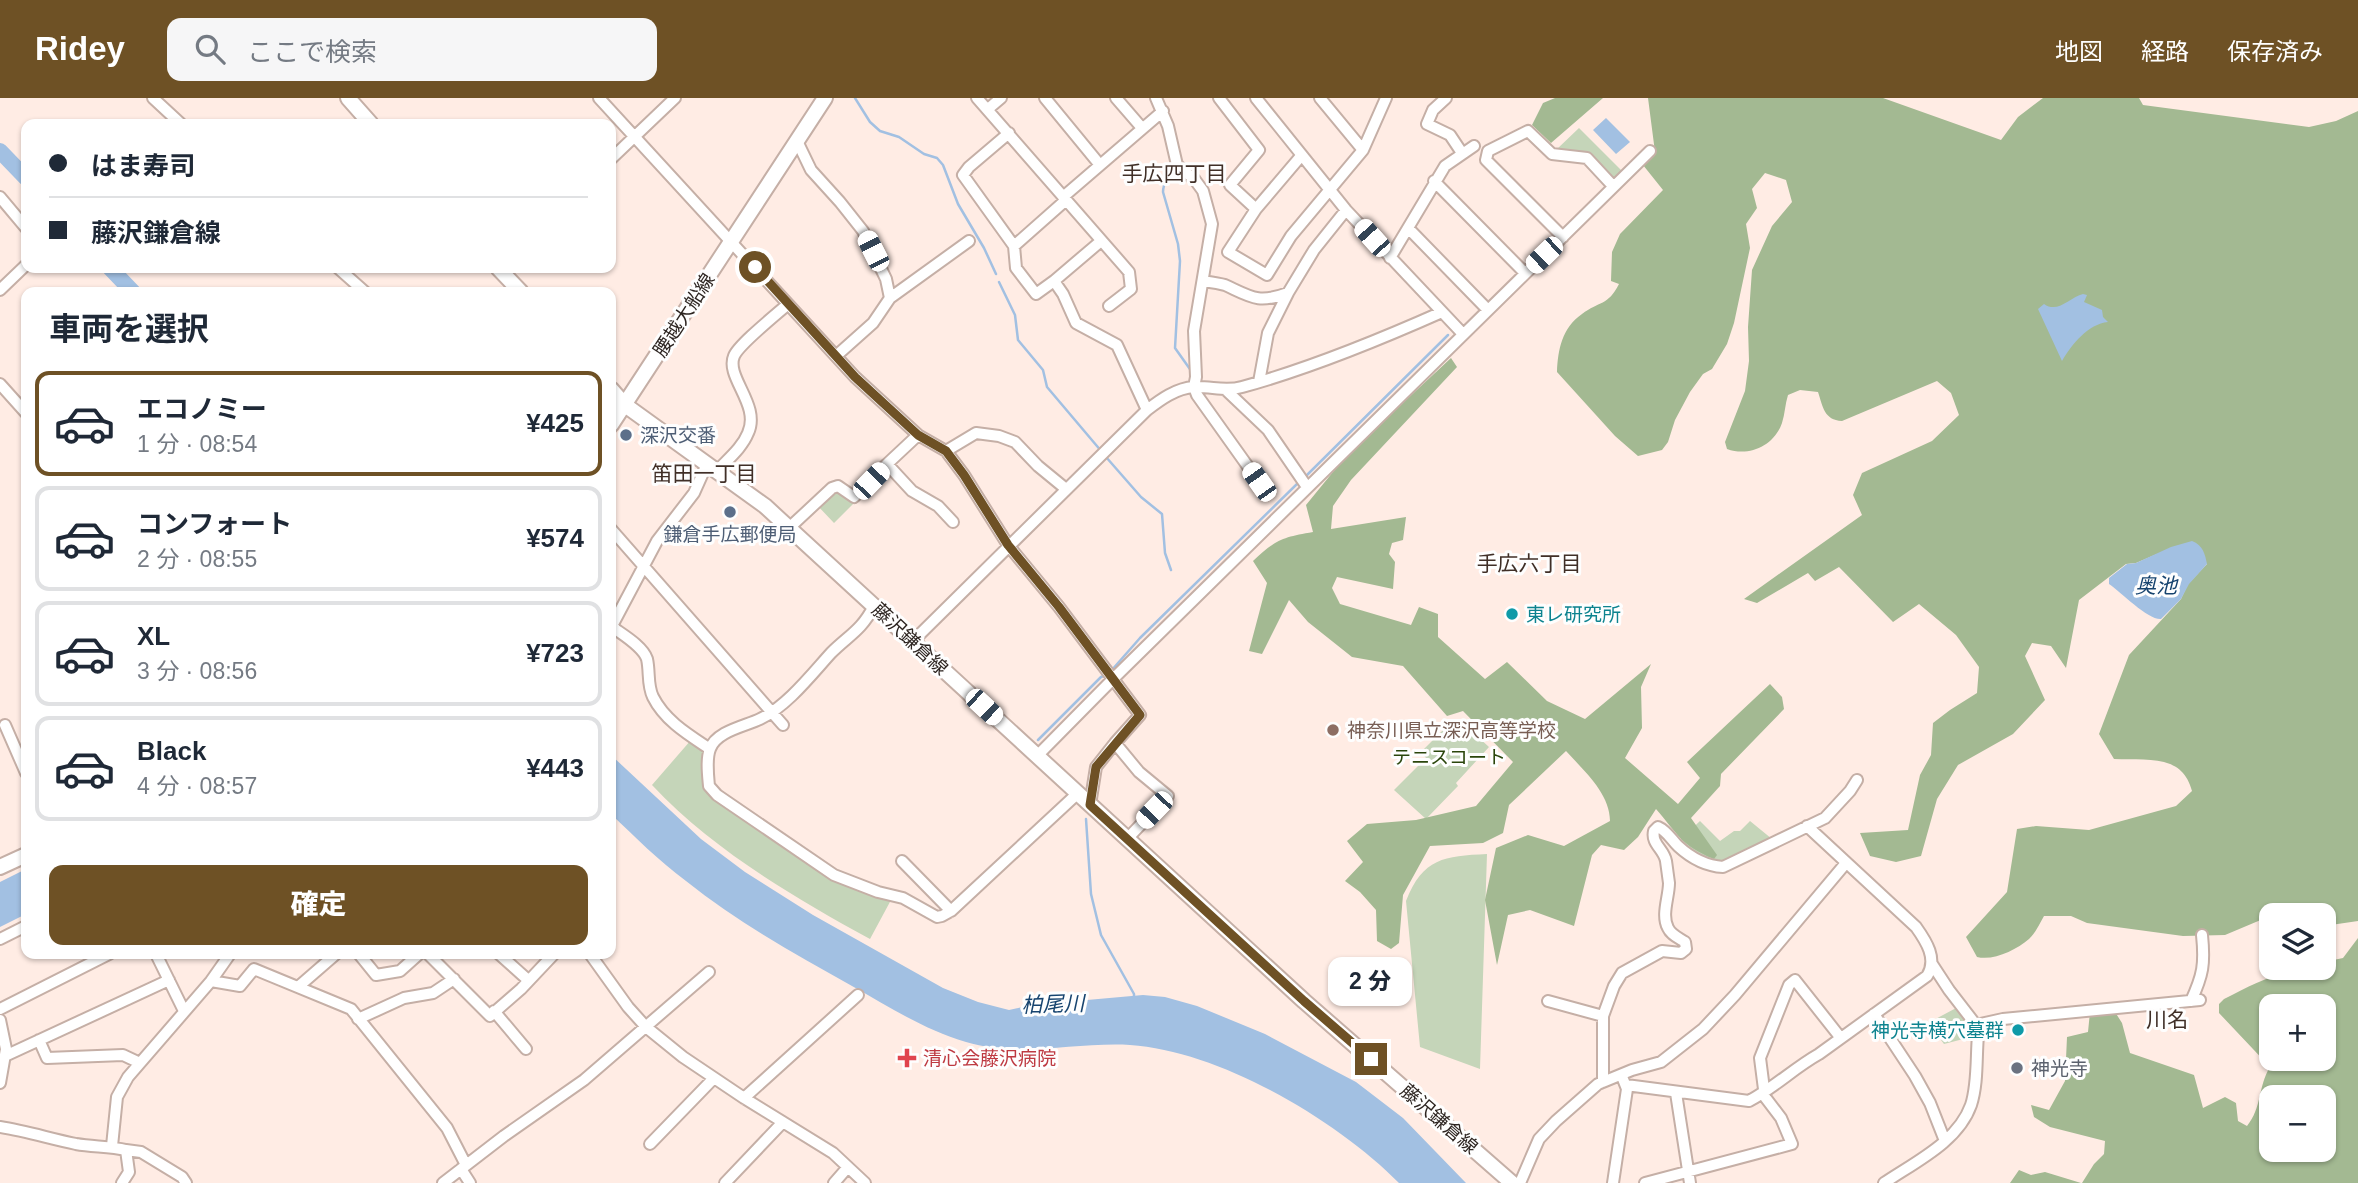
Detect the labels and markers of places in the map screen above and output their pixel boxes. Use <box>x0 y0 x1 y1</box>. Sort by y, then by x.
place label: 深沢交番 <box>640 425 716 446</box>
marker: 深沢交番 <box>618 427 634 443</box>
marker: 鎌倉手広郵便局 <box>722 504 738 520</box>
place label: 鎌倉手広郵便局 <box>663 524 797 545</box>
place label: 東レ研究所 <box>1526 604 1621 625</box>
marker: 東レ研究所 <box>1504 606 1520 622</box>
place label: 神奈川県立深沢高等学校 <box>1347 720 1556 741</box>
marker: 神奈川県立深沢高等学校 <box>1325 722 1341 738</box>
place label: 神光寺横穴墓群 <box>1871 1020 2004 1041</box>
marker: 神光寺横穴墓群 <box>2010 1022 2026 1038</box>
marker: 清心会藤沢病院 <box>897 1048 917 1068</box>
place label: 清心会藤沢病院 <box>923 1048 1056 1069</box>
place label: 神光寺 <box>2031 1058 2088 1079</box>
marker: 神光寺 <box>2009 1060 2025 1076</box>

